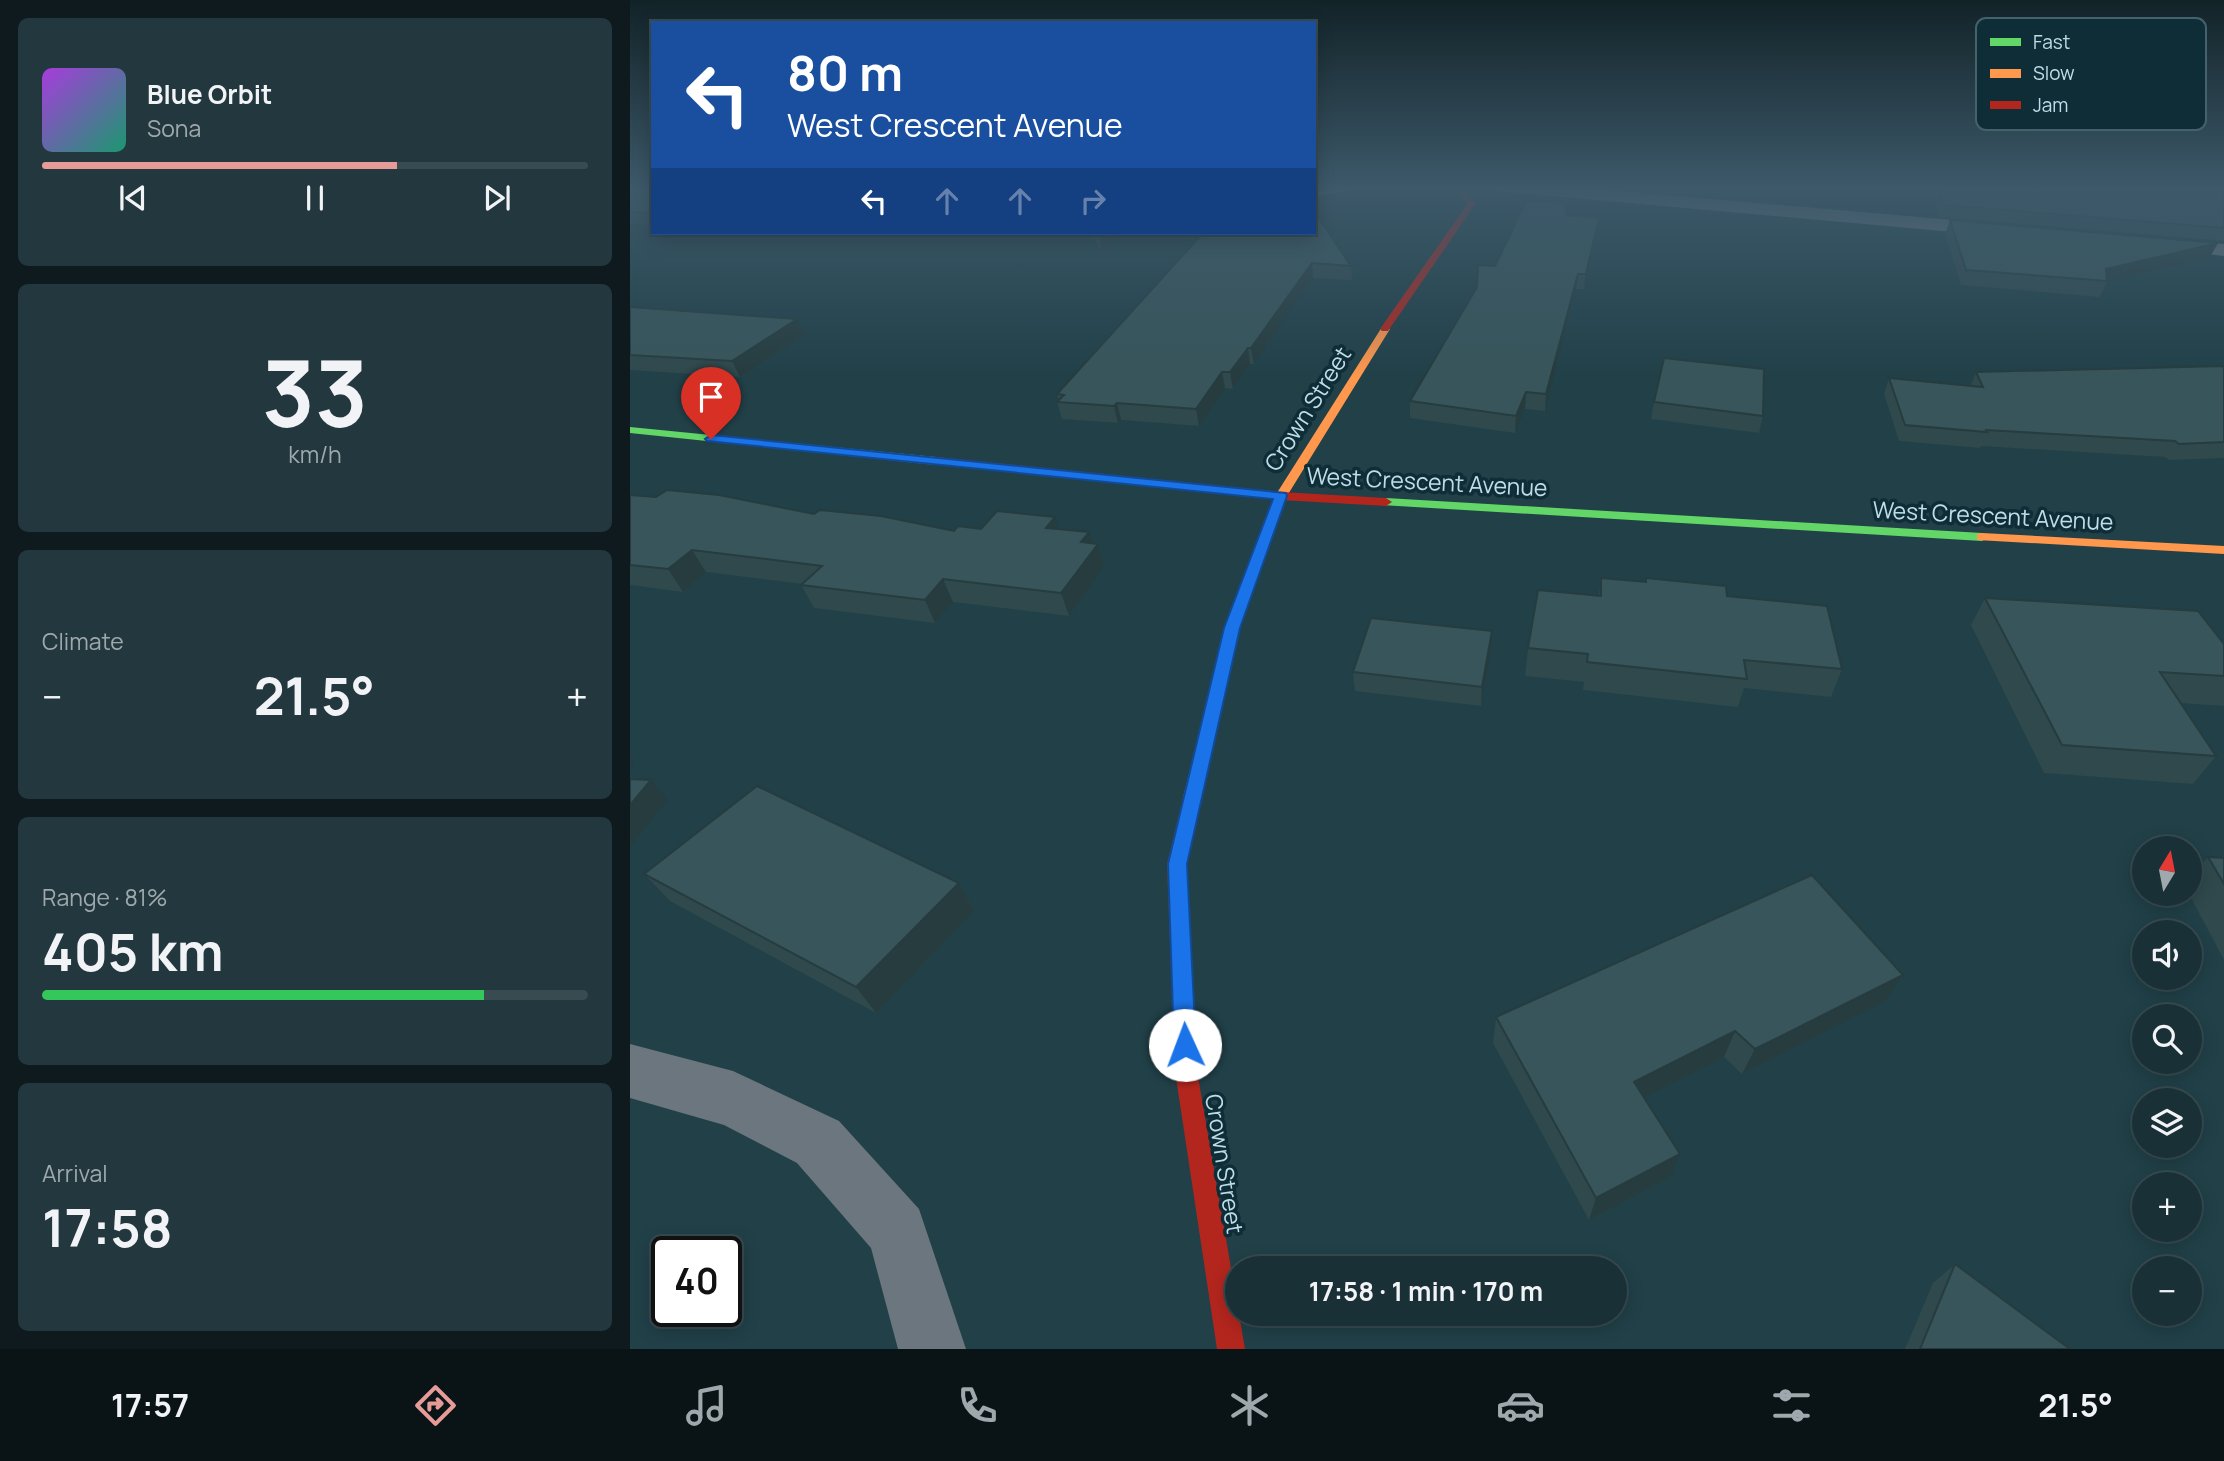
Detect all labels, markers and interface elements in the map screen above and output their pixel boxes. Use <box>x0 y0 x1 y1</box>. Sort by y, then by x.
legend <box>1976 18 2206 130</box>
text: Fast <box>2033 29 2070 55</box>
text: 80 m <box>787 39 903 106</box>
icon: left <box>672 49 763 140</box>
text: Slow <box>2033 60 2075 86</box>
text: Blue Orbit <box>147 76 272 112</box>
text: Jam <box>2033 92 2068 118</box>
text: West Crescent Avenue <box>787 103 1123 147</box>
text: Sona <box>147 112 201 144</box>
icon: previous <box>114 179 152 217</box>
icon: pause <box>296 179 334 217</box>
icon: next <box>478 179 516 217</box>
icon: left <box>855 182 893 220</box>
icon: ahead <box>928 182 966 220</box>
icon: ahead <box>1001 182 1039 220</box>
icon: right <box>1074 182 1112 220</box>
text: 33 <box>262 330 368 454</box>
street label: Crown Street <box>1256 340 1358 477</box>
pin <box>681 367 741 439</box>
icon: arrive <box>692 378 730 416</box>
text: km/h <box>288 438 342 470</box>
street label: West Crescent Avenue <box>1306 459 1548 503</box>
street label: West Crescent Avenue <box>1872 493 2114 537</box>
text: Climate <box>42 625 124 657</box>
text: 21.5° <box>254 660 375 731</box>
text: − <box>42 670 63 722</box>
text: + <box>566 670 588 722</box>
north arrow <box>2132 836 2202 906</box>
map controls <box>2132 836 2202 1326</box>
text: Range · 81% <box>42 881 167 913</box>
text: 405 km <box>42 916 223 987</box>
button: sound <box>2132 920 2202 990</box>
button: search <box>2132 1004 2202 1074</box>
position arrow <box>1148 1008 1222 1082</box>
button: layers <box>2132 1088 2202 1158</box>
street label: Crown Street <box>1198 1092 1252 1236</box>
text: Arrival <box>42 1157 108 1189</box>
button: + <box>2132 1172 2202 1242</box>
text: 17:58 <box>42 1192 173 1263</box>
speed limit sign: 40 <box>651 1236 742 1327</box>
button: − <box>2132 1256 2202 1326</box>
text: 17:58 · 1 min · 170 m <box>1309 1273 1543 1309</box>
icon: directions <box>411 1381 460 1430</box>
icon: music <box>682 1381 731 1430</box>
icon: phone <box>953 1381 1002 1430</box>
icon: climate <box>1225 1381 1274 1430</box>
icon: car <box>1496 1381 1545 1430</box>
icon: filters <box>1767 1381 1816 1430</box>
text: 17:57 <box>111 1383 189 1427</box>
text: 21.5° <box>2038 1383 2113 1427</box>

